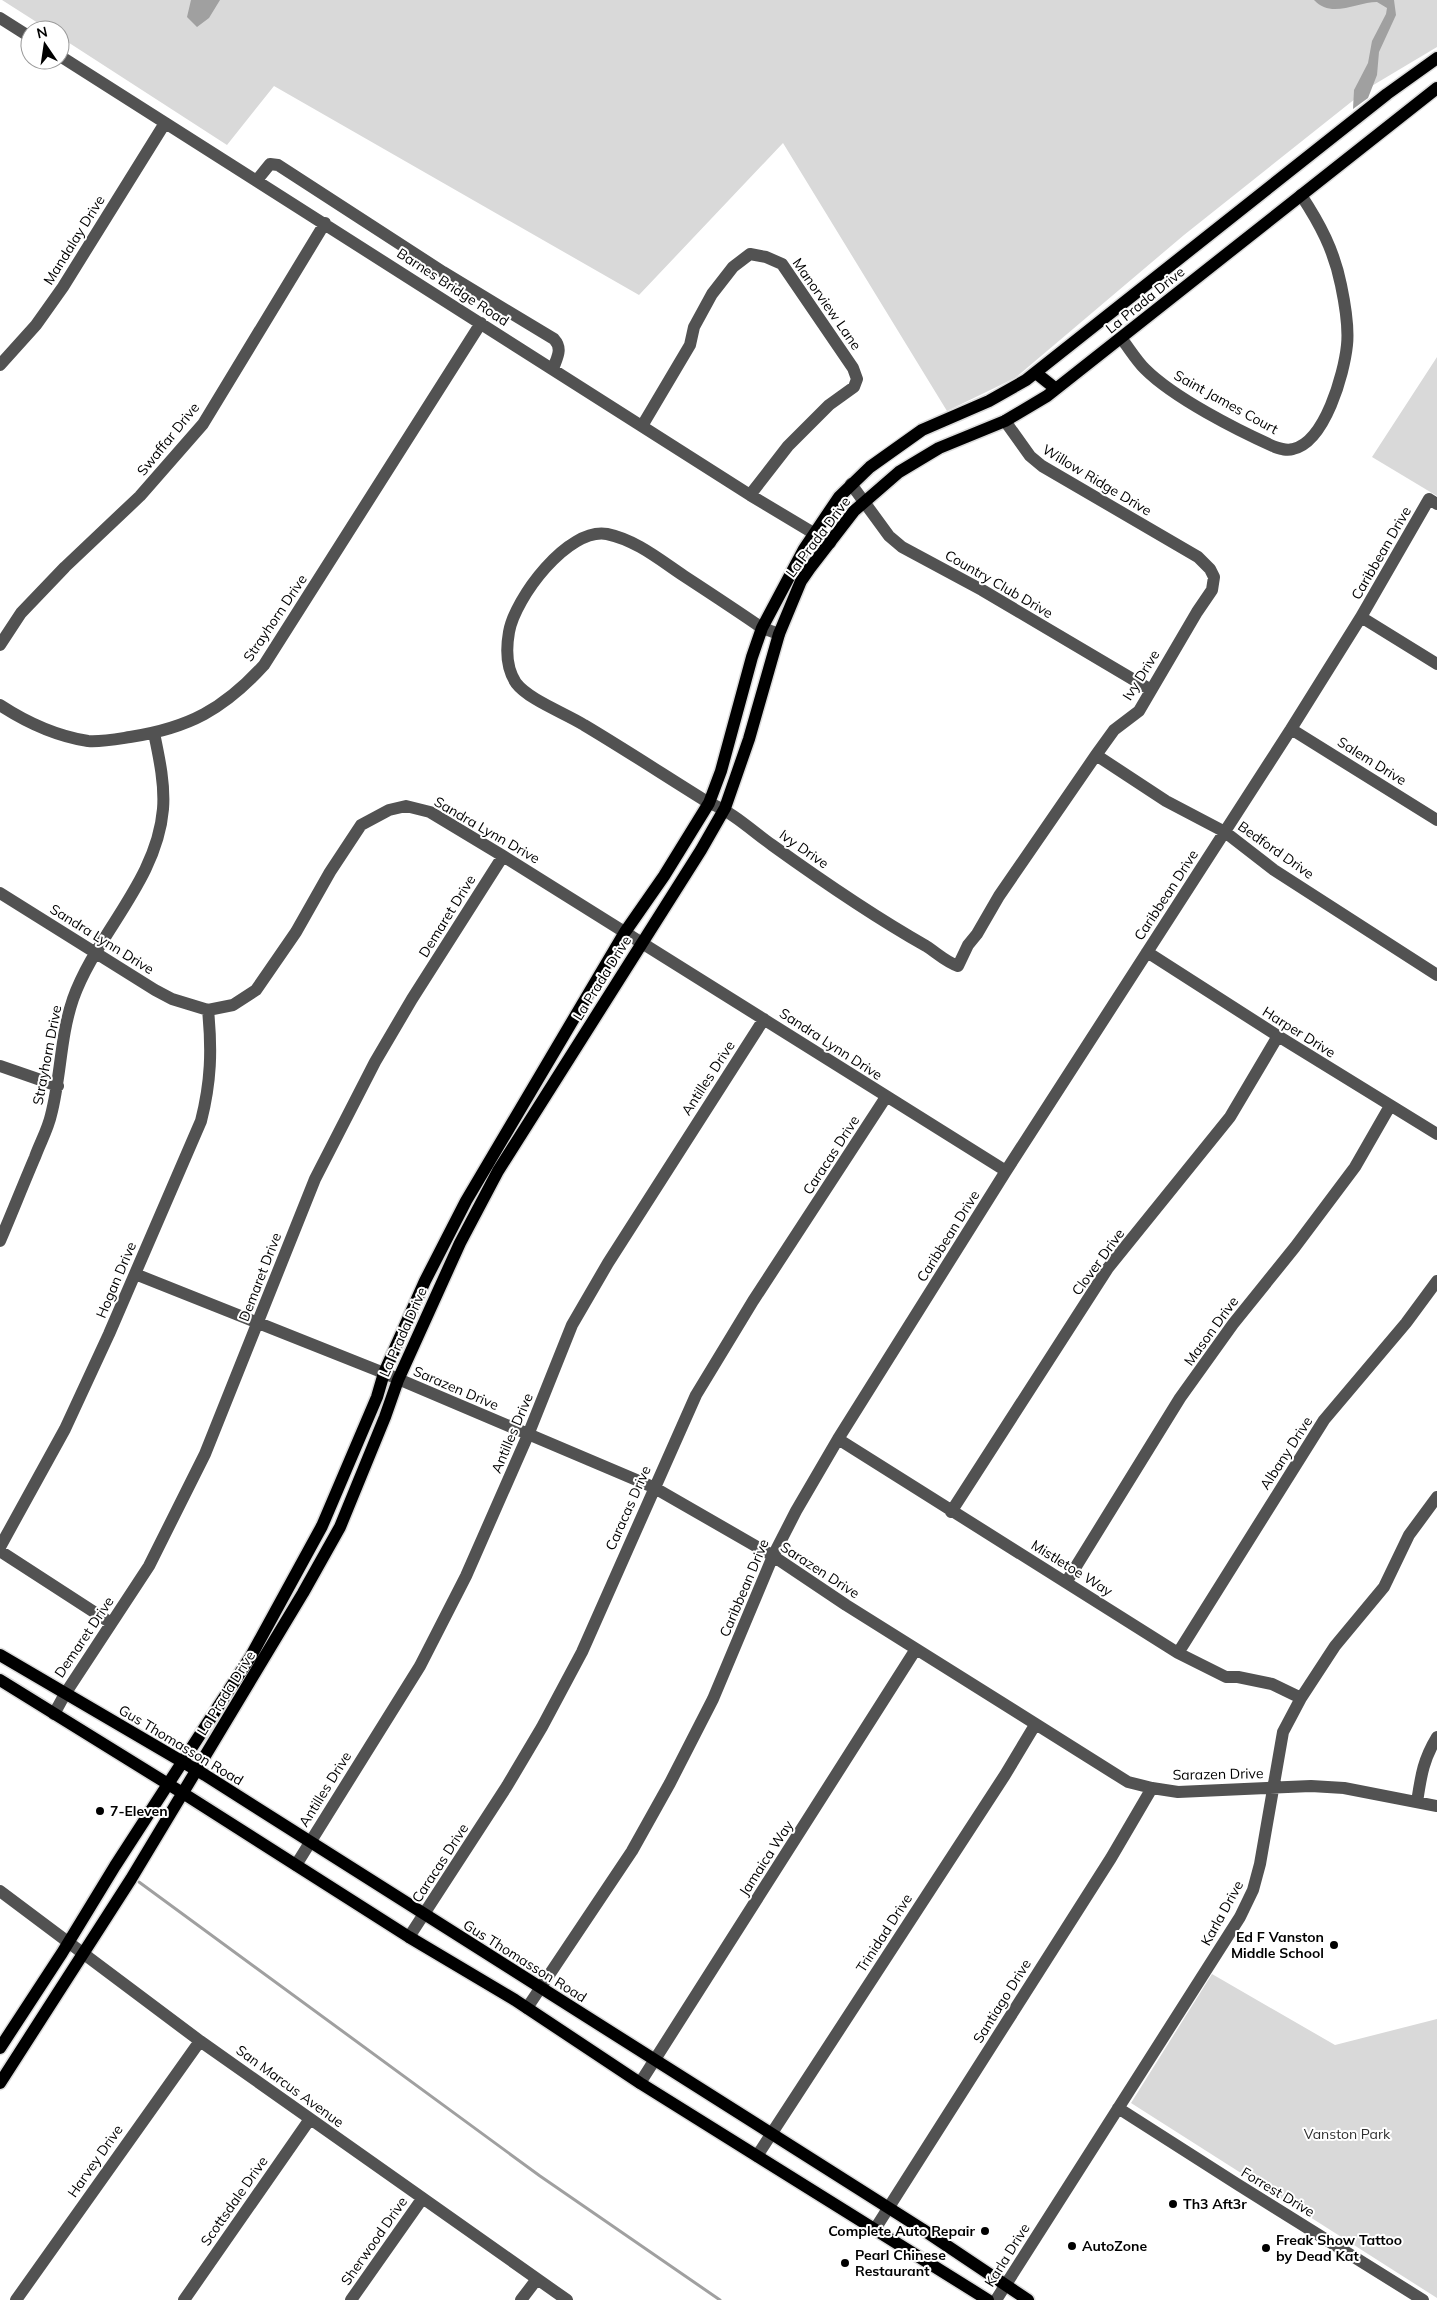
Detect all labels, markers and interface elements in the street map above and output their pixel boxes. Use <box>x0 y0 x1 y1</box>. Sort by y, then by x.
north arrow <box>20 20 70 70</box>
text: N <box>35 22 49 42</box>
street label: Mandalay Drive <box>39 192 109 288</box>
street label: Barnes Bridge Road <box>394 244 512 330</box>
street label: Manorview Lane <box>789 255 865 353</box>
street label: La Prada Drive <box>1102 263 1188 337</box>
street label: Saint James Court <box>1171 366 1281 438</box>
street label: Swaffar Drive <box>133 399 203 479</box>
street label: Willow Ridge Drive <box>1039 440 1155 520</box>
street label: La Prada Drive <box>782 493 854 581</box>
street label: Caribbean Drive <box>1347 503 1415 603</box>
street label: Country Club Drive <box>942 546 1056 622</box>
street label: Strayhorn Drive <box>239 571 311 665</box>
street label: Ivy Drive <box>1118 646 1164 704</box>
street label: Salem Drive <box>1334 733 1410 789</box>
street label: Sandra Lynn Drive <box>431 792 543 868</box>
street label: Bedford Drive <box>1234 817 1318 883</box>
street label: Ivy Drive <box>776 826 832 872</box>
street label: Caribbean Drive <box>1130 846 1202 944</box>
street label: Demaret Drive <box>415 871 479 961</box>
street label: Sandra Lynn Drive <box>47 900 157 978</box>
street label: La Prada Drive <box>569 932 635 1024</box>
street label: Harper Drive <box>1259 1002 1339 1062</box>
street label: Strayhorn Drive <box>28 1004 66 1106</box>
street label: Sandra Lynn Drive <box>776 1004 886 1084</box>
street label: Antilles Drive <box>677 1037 739 1119</box>
street label: Caracas Drive <box>799 1112 863 1198</box>
street label: Caribbean Drive <box>913 1187 983 1285</box>
street label: Clover Drive <box>1068 1225 1128 1299</box>
street label: Demaret Drive <box>235 1230 285 1324</box>
street label: Hogan Drive <box>92 1239 140 1321</box>
street label: La Prada Drive <box>375 1284 431 1380</box>
street label: Mason Drive <box>1180 1293 1242 1369</box>
street label: Sarazen Drive <box>411 1362 501 1414</box>
street label: Antilles Drive <box>487 1390 537 1476</box>
street label: Albany Drive <box>1256 1413 1316 1493</box>
street label: Caracas Drive <box>601 1463 655 1553</box>
street label: Caribbean Drive <box>715 1536 773 1640</box>
street label: Mistletoe Way <box>1028 1536 1117 1600</box>
street label: Sarazen Drive <box>777 1538 863 1602</box>
street label: Demaret Drive <box>50 1593 118 1681</box>
street label: La Prada Drive <box>193 1647 259 1739</box>
street label: Gus Thomasson Road <box>115 1701 247 1789</box>
street label: Antilles Drive <box>295 1748 355 1830</box>
street label: Sarazen Drive <box>1172 1764 1264 1784</box>
place label: 7-Eleven <box>110 1802 168 1820</box>
marker: 7-Eleven <box>94 1805 106 1817</box>
street label: Jamaica Way <box>735 1816 797 1899</box>
street label: Caracas Drive <box>408 1820 472 1906</box>
street label: Karla Drive <box>1197 1877 1247 1949</box>
street label: Trinidad Drive <box>852 1890 916 1976</box>
street label: Gus Thomasson Road <box>460 1916 590 2006</box>
place label: Ed F Vanston Middle School <box>1231 1928 1324 1962</box>
marker: Ed F Vanston Middle School <box>1328 1939 1340 1951</box>
street label: Santiago Drive <box>969 1956 1035 2046</box>
street label: San Marcus Avenue <box>233 2041 347 2131</box>
street label: Harvey Drive <box>63 2121 127 2201</box>
park label: Vanston Park <box>1304 2125 1391 2143</box>
street label: Scottsdale Drive <box>196 2153 272 2249</box>
street label: Forrest Drive <box>1238 2163 1318 2221</box>
street label: Sherwood Drive <box>337 2193 411 2289</box>
place label: Th3 Aft3r <box>1183 2195 1247 2213</box>
marker: Th3 Aft3r <box>1167 2198 1179 2210</box>
street label: Karla Drive <box>980 2220 1034 2290</box>
place label: Complete Auto Repair <box>828 2222 975 2240</box>
marker: Complete Auto Repair <box>979 2225 991 2237</box>
place label: Freak Show Tattoo by Dead Kat <box>1276 2231 1402 2265</box>
place label: AutoZone <box>1082 2237 1147 2255</box>
marker: AutoZone <box>1066 2240 1078 2252</box>
marker: Freak Show Tattoo by Dead Kat <box>1260 2242 1272 2254</box>
place label: Pearl Chinese Restaurant <box>855 2246 946 2280</box>
marker: Pearl Chinese Restaurant <box>839 2257 851 2269</box>

